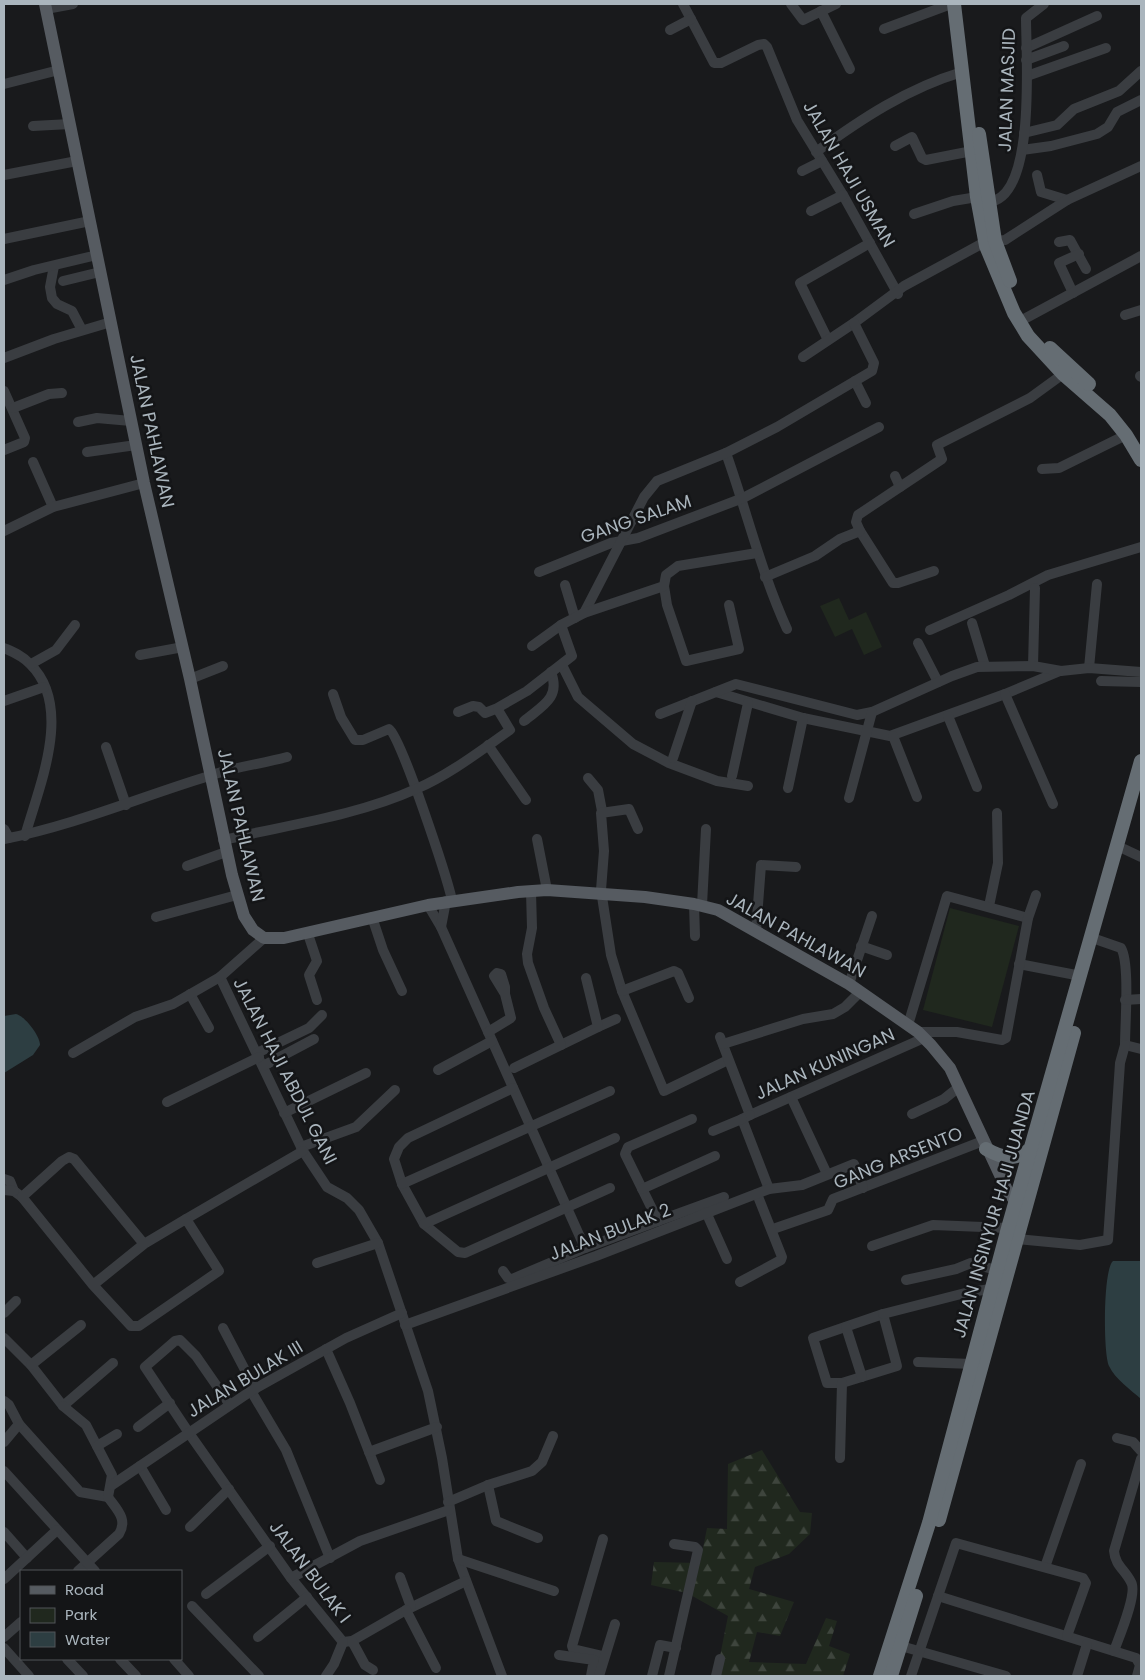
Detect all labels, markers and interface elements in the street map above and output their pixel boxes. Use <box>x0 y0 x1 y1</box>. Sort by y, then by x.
street label: JALAN MASJID <box>992 28 1021 152</box>
street label: JALAN HAJI USMAN <box>797 96 902 252</box>
street label: JALAN PAHLAWAN <box>124 352 181 510</box>
street label: GANG SALAM <box>577 488 695 549</box>
street label: JALAN PAHLAWAN <box>212 746 271 904</box>
street label: JALAN PAHLAWAN <box>722 886 871 983</box>
street label: JALAN HAJI ABDUL GANI <box>227 973 343 1168</box>
street label: JALAN KUNINGAN <box>751 1022 899 1106</box>
street label: JALAN INSINYUR HAJI JUANDA <box>946 1087 1041 1341</box>
street label: GANG ARSENTO <box>830 1120 966 1195</box>
street label: JALAN BULAK 2 <box>546 1197 674 1266</box>
street label: JALAN BULAK III <box>182 1334 307 1423</box>
street label: JALAN BULAK I <box>264 1515 357 1628</box>
legend <box>20 1570 182 1660</box>
text: Road <box>65 1579 104 1600</box>
text: Park <box>65 1604 97 1625</box>
text: Water <box>65 1629 111 1650</box>

